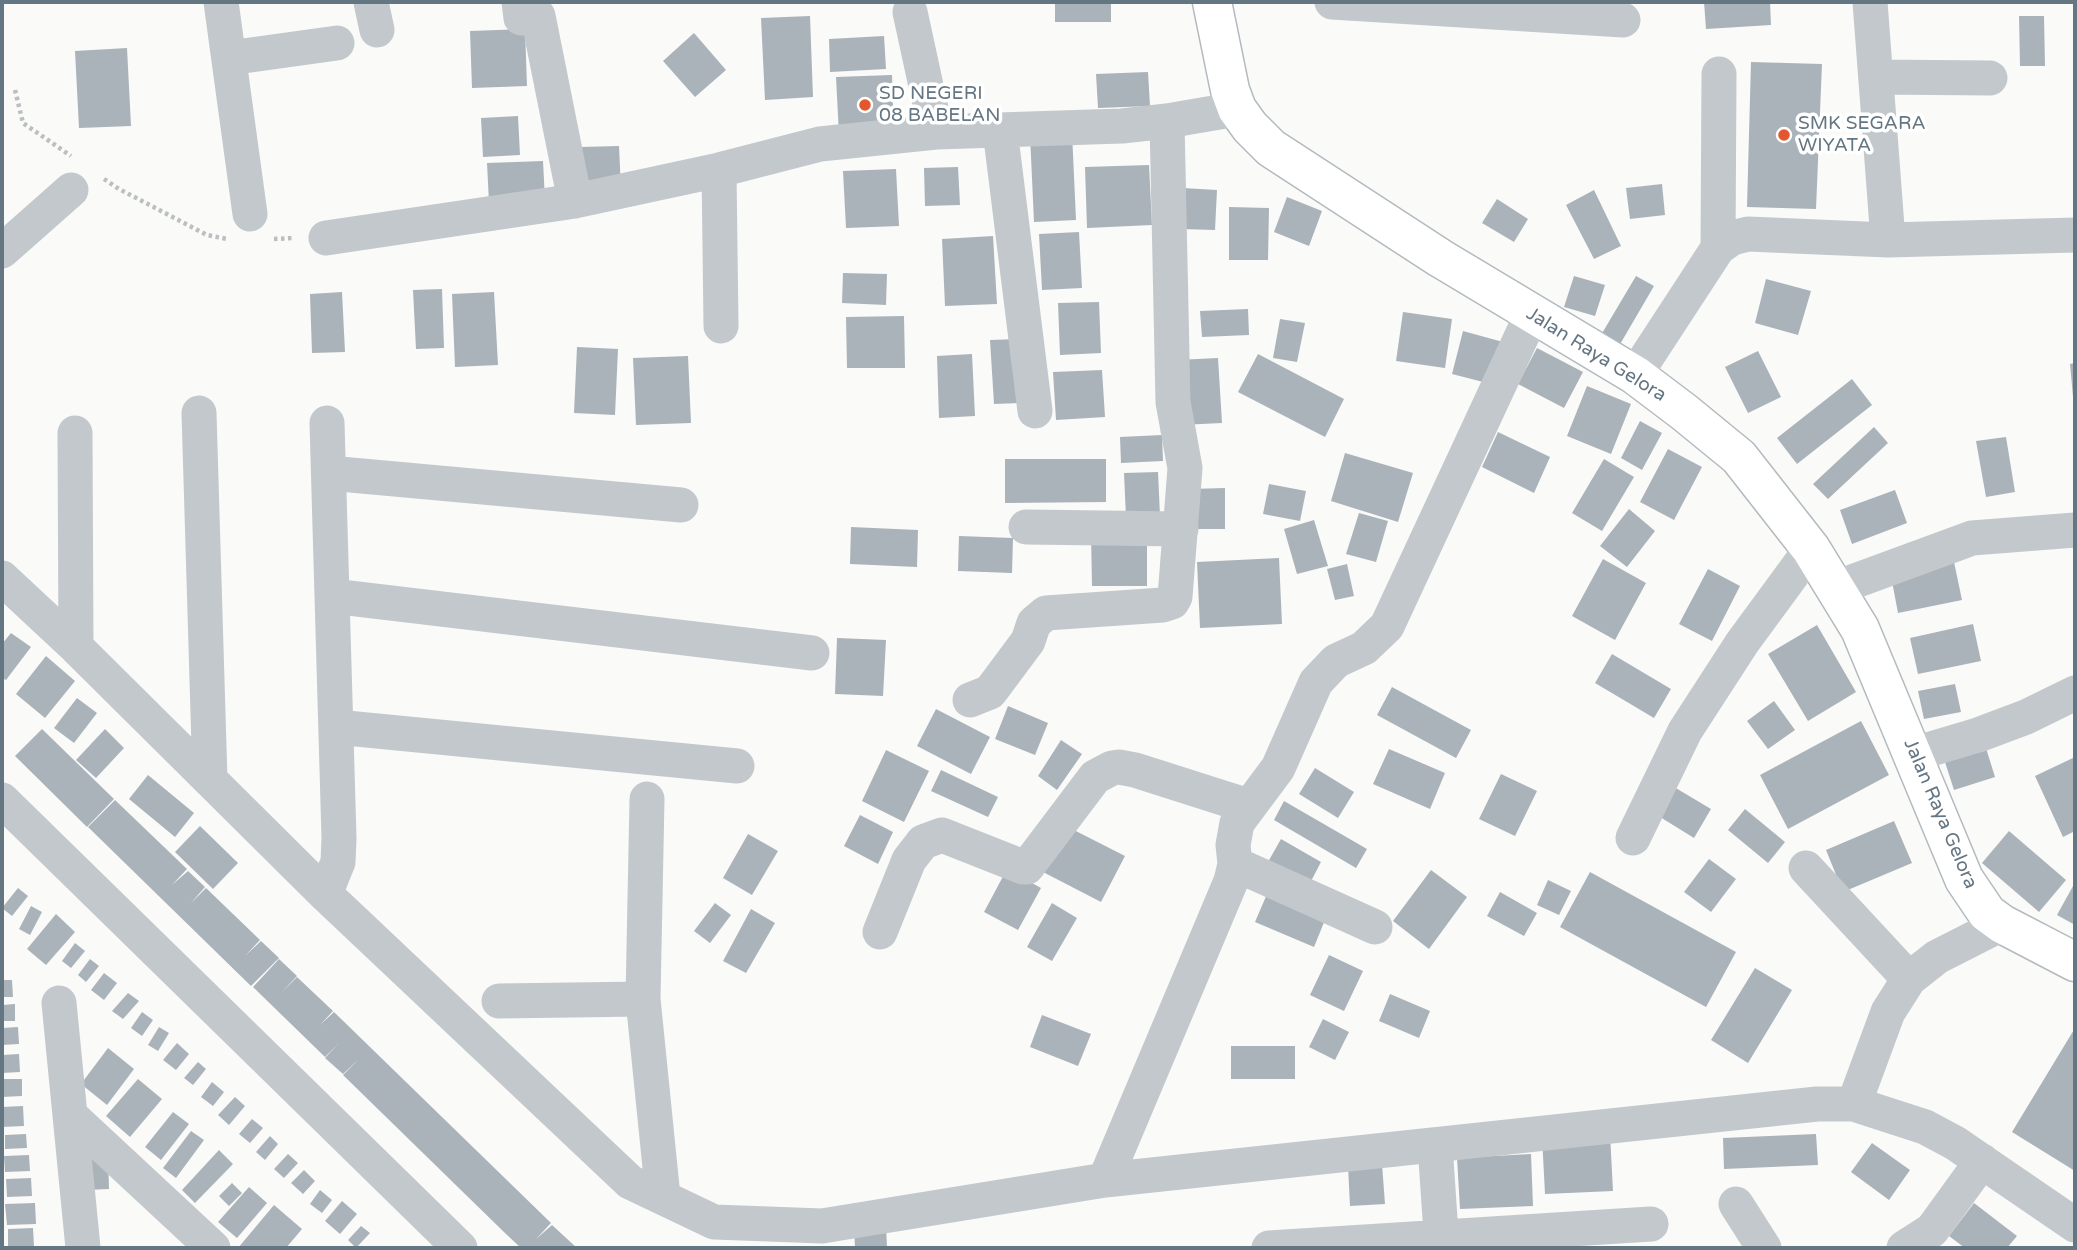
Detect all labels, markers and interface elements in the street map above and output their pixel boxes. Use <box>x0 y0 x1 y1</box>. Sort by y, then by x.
place label: SD NEGERI 08 BABELAN <box>879 83 1000 127</box>
marker: SD NEGERI 08 BABELAN <box>857 97 873 113</box>
place label: SMK SEGARA WIYATA <box>1798 113 1926 157</box>
marker: SMK SEGARA WIYATA <box>1776 127 1792 143</box>
street label: Jalan Raya Gelora <box>1522 303 1670 407</box>
street label: Jalan Raya Gelora <box>1898 736 1982 892</box>

